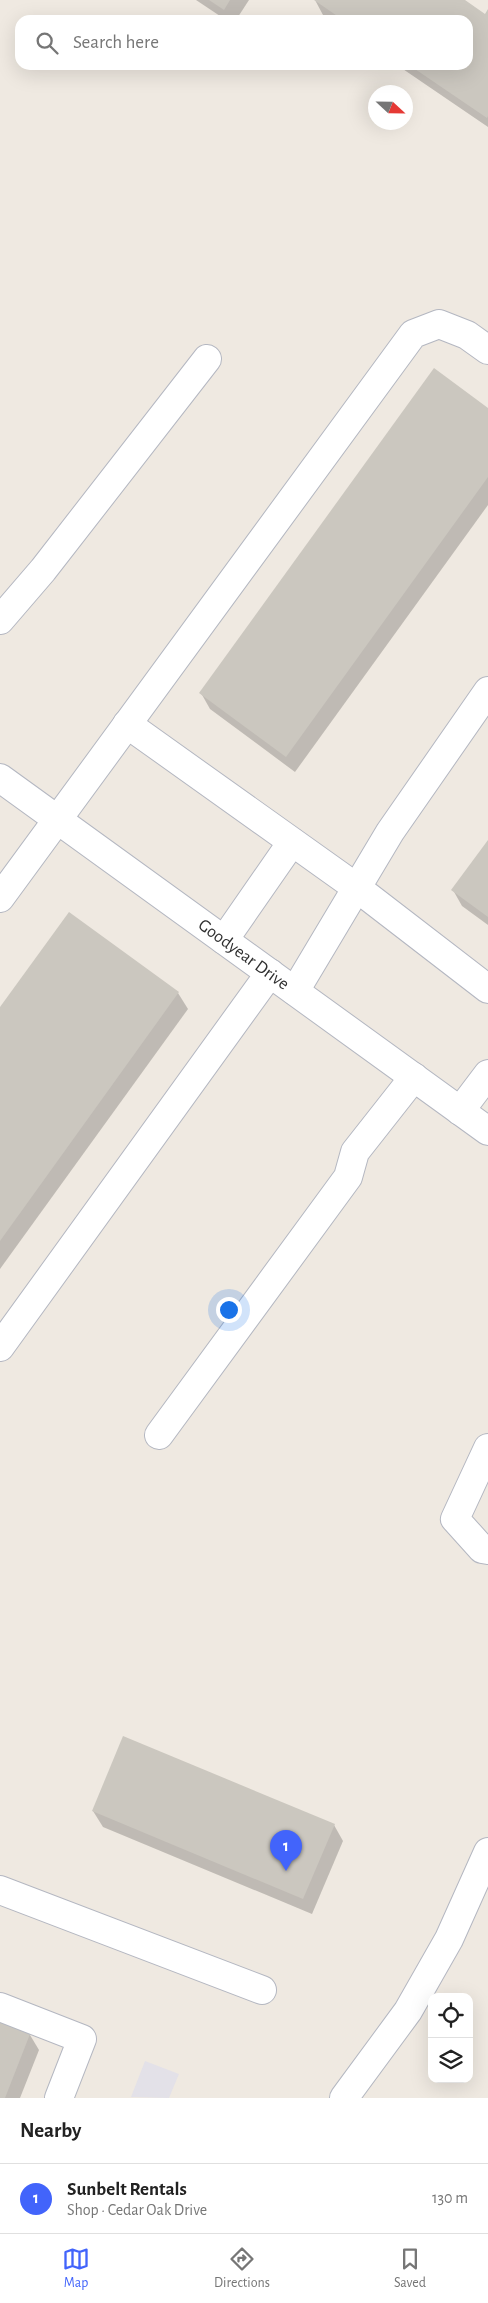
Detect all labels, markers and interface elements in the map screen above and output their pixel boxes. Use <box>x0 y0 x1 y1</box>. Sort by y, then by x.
search box <box>15 15 473 70</box>
icon: search <box>33 29 61 57</box>
text: Search here <box>73 33 159 52</box>
north arrow <box>368 85 413 130</box>
street label: Goodyear Drive <box>195 916 292 994</box>
your location <box>216 1297 242 1323</box>
pin: 1 <box>270 1830 302 1871</box>
map controls <box>428 1993 473 2083</box>
button: locate <box>428 1993 473 2038</box>
button: layers <box>428 2038 473 2083</box>
text: Nearby <box>20 2120 81 2141</box>
text: Sunbelt Rentals <box>67 2180 187 2199</box>
text: 1 <box>33 2190 39 2206</box>
text: 130 m <box>432 2190 468 2206</box>
text: Shop · Cedar Oak Drive <box>67 2202 207 2218</box>
tab: Map <box>62 2245 90 2292</box>
tab: Directions <box>214 2245 270 2292</box>
tab: Saved <box>394 2245 426 2292</box>

